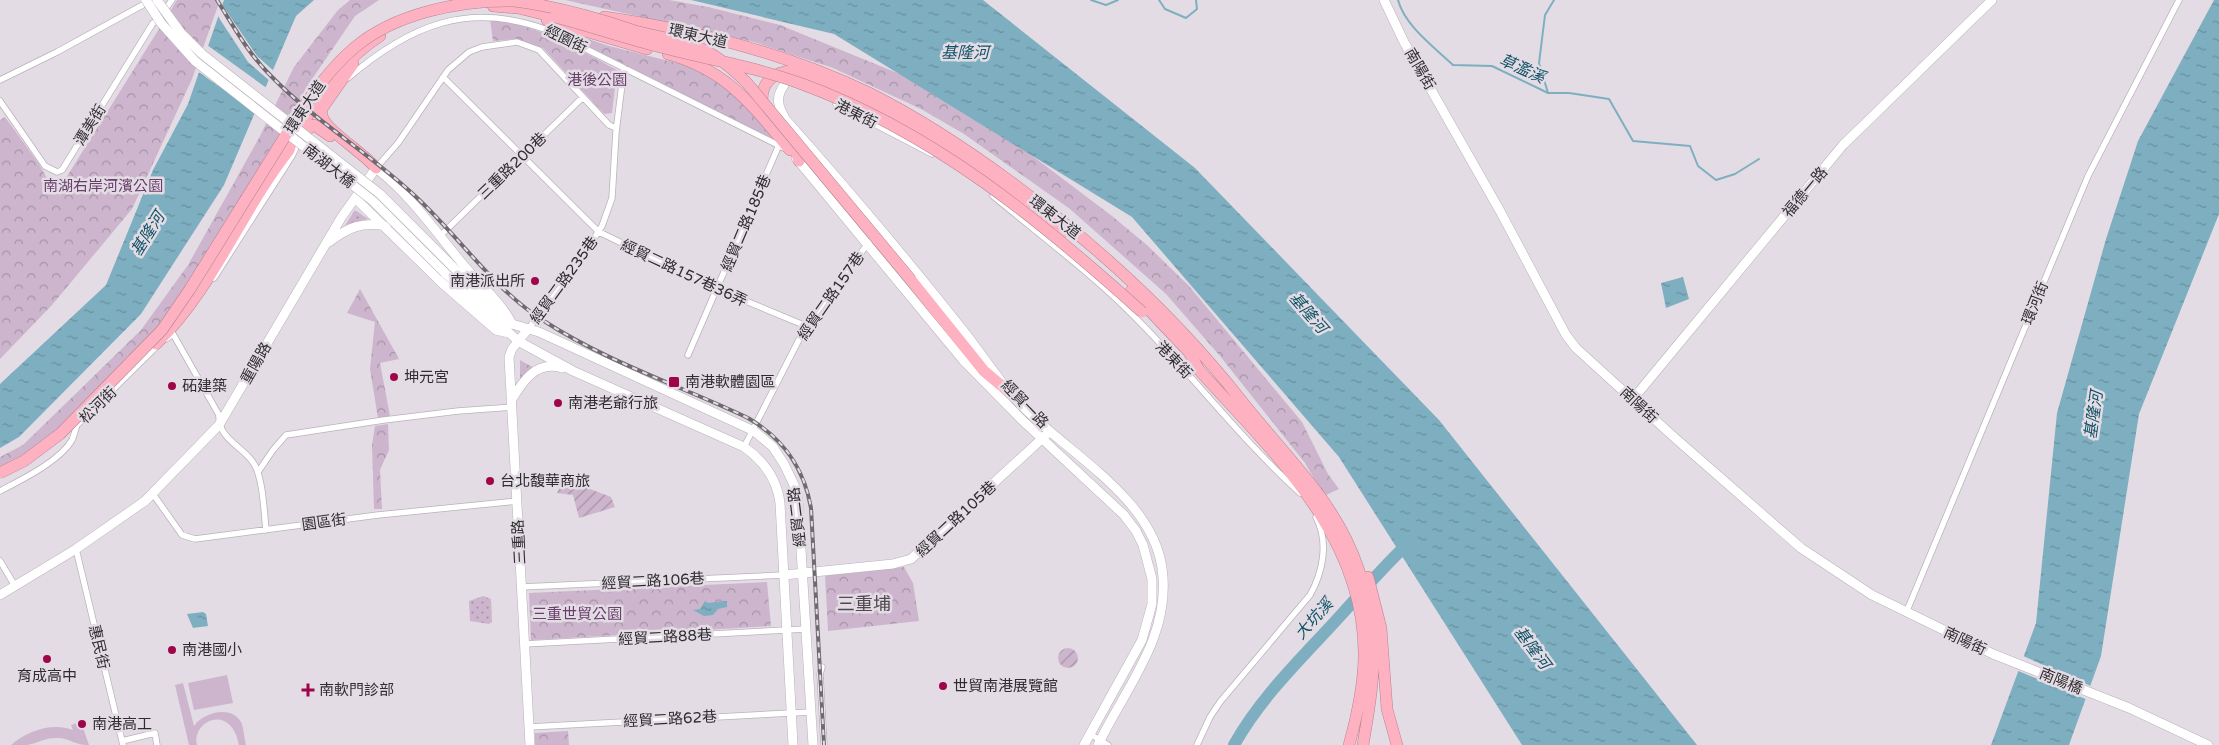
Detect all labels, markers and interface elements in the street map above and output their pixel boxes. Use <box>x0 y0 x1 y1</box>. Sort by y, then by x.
street label: 環東大道 <box>667 20 729 52</box>
street label: 經園街 <box>542 21 590 57</box>
water label: 基隆河 <box>941 43 992 63</box>
street label: 南陽街 <box>1401 45 1439 93</box>
water label: 草濫溪 <box>1496 50 1550 89</box>
park label: 港後公園 <box>567 71 627 89</box>
street label: 環東大道 <box>281 77 329 137</box>
street label: 港東街 <box>832 96 880 132</box>
street label: 潭美街 <box>70 101 110 149</box>
street label: 三重路200巷 <box>474 129 550 203</box>
street label: 南湖大橋 <box>300 140 358 192</box>
street label: 福德一路 <box>1779 163 1831 221</box>
street label: 經貿二路185巷 <box>718 172 774 274</box>
park label: 南湖右岸河濱公園 <box>43 177 163 195</box>
street label: 環東大道 <box>1026 191 1084 243</box>
water label: 基隆河 <box>127 206 171 260</box>
street label: 經貿二路235巷 <box>526 233 602 327</box>
street label: 經貿二路157巷36弄 <box>618 236 750 310</box>
street label: 經貿二路157巷 <box>794 249 868 343</box>
place label: 南港派出所 <box>450 272 525 290</box>
marker: 南港派出所 <box>529 275 541 287</box>
street label: 環河街 <box>2018 279 2052 327</box>
water label: 基隆河 <box>1285 288 1333 340</box>
street label: 港東街 <box>1152 338 1196 382</box>
street label: 重陽路 <box>237 339 275 387</box>
place label: 坤元宮 <box>404 368 449 386</box>
marker: 坤元宮 <box>388 371 400 383</box>
place label: 南港軟體園區 <box>685 373 775 391</box>
marker: 南港軟體園區 <box>667 375 681 389</box>
street label: 經貿一路 <box>998 376 1052 432</box>
place label: 砳建築 <box>182 377 227 395</box>
marker: 砳建築 <box>166 380 178 392</box>
street label: 松河街 <box>76 383 120 427</box>
street label: 南陽街 <box>1616 383 1662 427</box>
water label: 基隆河 <box>2081 387 2108 440</box>
place label: 南港老爺行旅 <box>568 394 658 412</box>
marker: 南港老爺行旅 <box>552 397 564 409</box>
place label: 台北馥華商旅 <box>500 472 590 490</box>
marker: 台北馥華商旅 <box>484 475 496 487</box>
street label: 經貿二路105巷 <box>912 477 1000 561</box>
street label: 經貿二路 <box>784 486 810 548</box>
street label: 園區街 <box>300 510 348 534</box>
street label: 三重路 <box>509 519 529 565</box>
street label: 經貿二路106巷 <box>601 569 705 593</box>
district label: 三重埔 <box>837 593 891 615</box>
water label: 大坑溪 <box>1291 593 1339 644</box>
park label: 三重世貿公園 <box>532 605 622 623</box>
street label: 惠民街 <box>85 623 113 671</box>
water label: 基隆河 <box>1510 623 1556 676</box>
street label: 南陽街 <box>1941 623 1989 659</box>
street label: 經貿二路88巷 <box>618 626 712 648</box>
place label: 南港國小 <box>182 641 242 659</box>
marker: 南港國小 <box>166 644 178 656</box>
marker: 育成高中 <box>41 653 53 665</box>
street label: 南陽橋 <box>2037 664 2085 698</box>
place label: 育成高中 <box>17 667 77 685</box>
place label: 世貿南港展覽館 <box>953 677 1058 695</box>
marker: 世貿南港展覽館 <box>937 680 949 692</box>
place label: 南軟門診部 <box>319 681 394 699</box>
marker: 南軟門診部 <box>301 683 315 697</box>
street label: 經貿二路62巷 <box>623 708 717 730</box>
place label: 南港高工 <box>92 715 152 733</box>
marker: 南港高工 <box>76 718 88 730</box>

